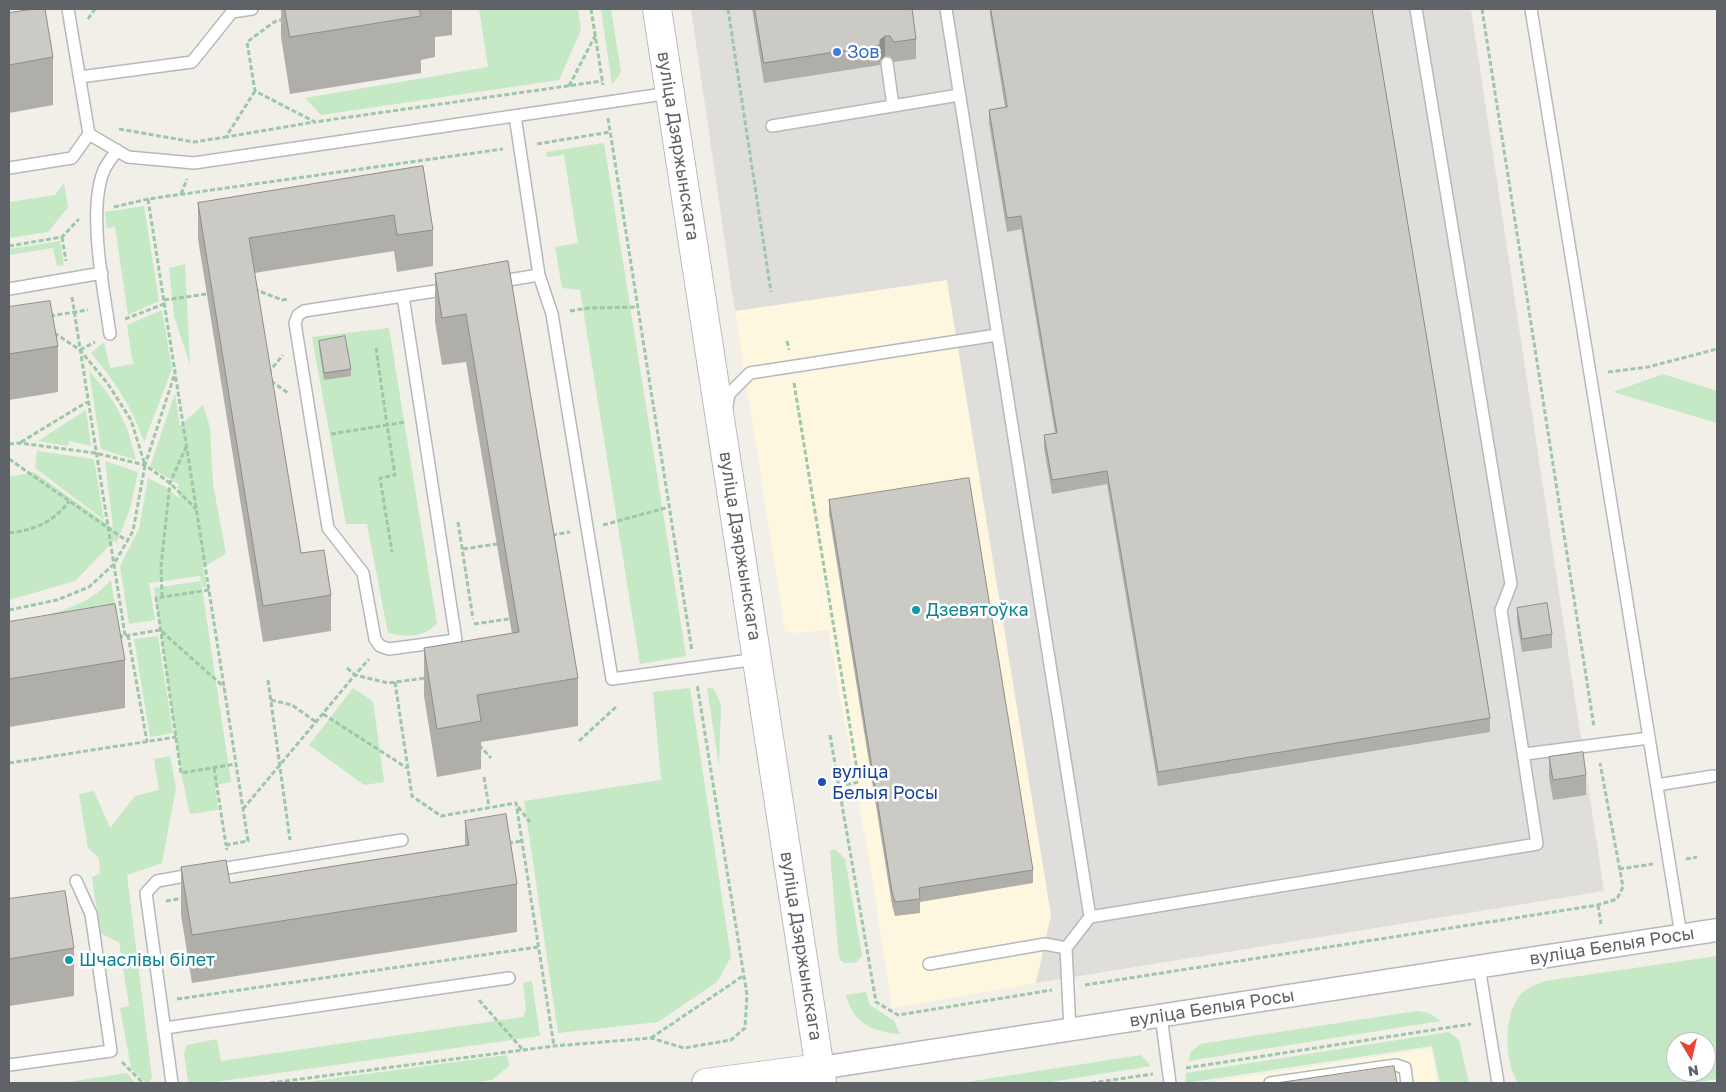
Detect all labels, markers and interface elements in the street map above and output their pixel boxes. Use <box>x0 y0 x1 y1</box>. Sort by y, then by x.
place label: Зов <box>847 41 879 63</box>
marker: Зов <box>831 46 843 58</box>
street label: вуліца Дзяржынскага <box>652 50 704 242</box>
street label: вуліца Дзяржынскага <box>714 450 766 642</box>
place label: Дзевятоўка <box>926 599 1029 621</box>
marker: Дзевятоўка <box>910 604 922 616</box>
place label: вуліца Белыя Росы <box>832 761 938 804</box>
marker: вуліца Белыя Росы <box>816 776 828 788</box>
street label: вуліца Дзяржынскага <box>775 850 827 1042</box>
street label: вуліца Белыя Росы <box>1528 922 1696 970</box>
place label: Шчаслівы білет <box>79 949 215 971</box>
marker: Шчаслівы білет <box>63 954 75 966</box>
street label: вуліца Белыя Росы <box>1128 984 1296 1032</box>
north arrow <box>1666 1032 1716 1082</box>
text: N <box>1687 1062 1700 1081</box>

